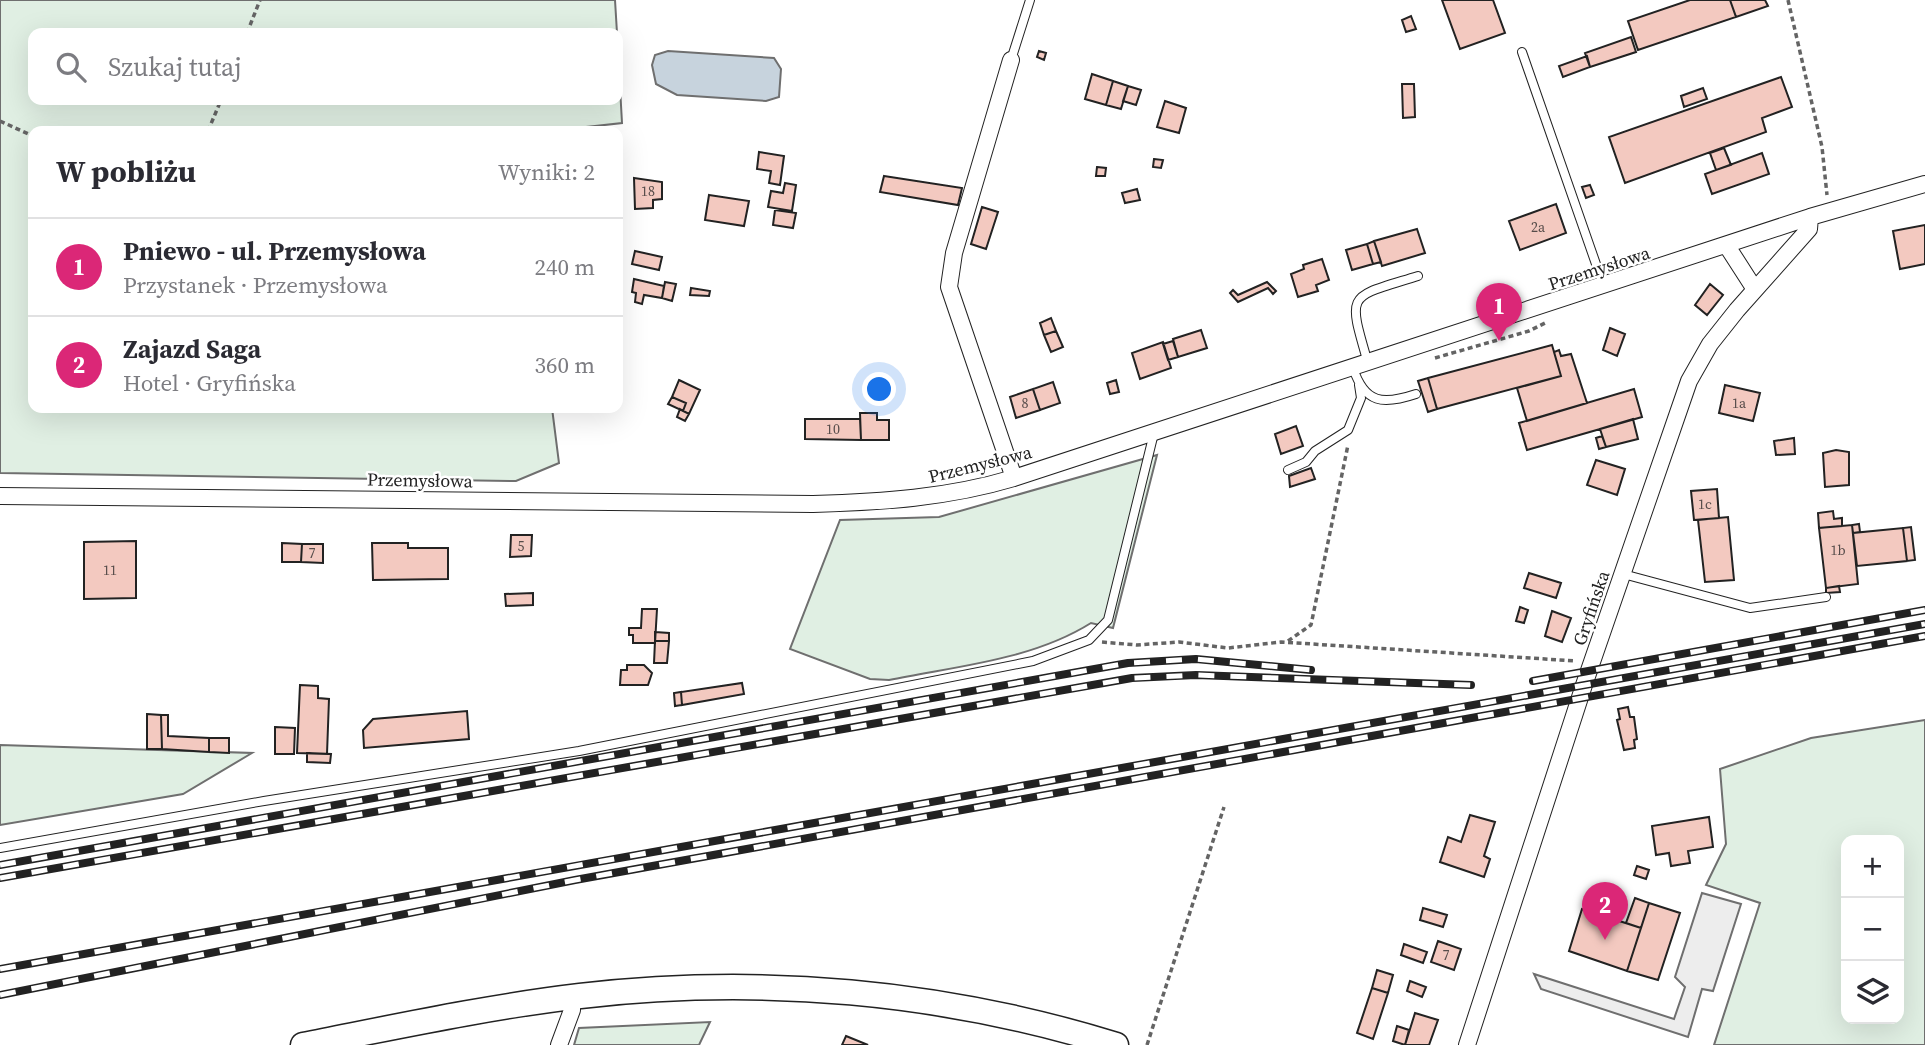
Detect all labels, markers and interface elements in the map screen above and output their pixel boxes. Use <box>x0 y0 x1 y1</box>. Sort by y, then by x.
search box <box>28 28 623 105</box>
icon: search <box>52 48 90 86</box>
text: Szukaj tutaj <box>108 49 242 85</box>
text: W pobliżu <box>56 151 196 192</box>
text: Wyniki: 2 <box>498 156 595 188</box>
house number: 18 <box>641 181 655 201</box>
house number: 2a <box>1531 217 1546 237</box>
text: Pniewo - ul. Przemysłowa <box>123 233 426 269</box>
street label: Przemysłowa <box>1545 240 1654 296</box>
text: 1 <box>73 251 85 283</box>
text: 240 m <box>534 251 595 283</box>
text: Przystanek · Przemysłowa <box>123 269 388 301</box>
pin: 1 <box>1476 283 1522 341</box>
text: Zajazd Saga <box>123 331 261 367</box>
text: 2 <box>73 349 85 381</box>
text: 360 m <box>534 349 595 381</box>
text: Hotel · Gryfińska <box>123 367 296 399</box>
your location <box>862 372 896 406</box>
house number: 8 <box>1022 393 1029 413</box>
house number: 1a <box>1732 393 1747 413</box>
house number: 10 <box>826 419 840 439</box>
street label: Przemysłowa <box>926 439 1035 489</box>
street label: Przemysłowa <box>367 467 474 493</box>
house number: 1c <box>1698 494 1712 514</box>
house number: 5 <box>518 536 525 556</box>
house number: 1b <box>1830 540 1846 560</box>
house number: 7 <box>309 543 316 563</box>
house number: 11 <box>103 560 117 580</box>
street label: Gryfińska <box>1567 566 1616 649</box>
map controls <box>1841 835 1904 1024</box>
button: + <box>1841 835 1904 898</box>
pin: 2 <box>1582 882 1628 940</box>
button: − <box>1841 898 1904 961</box>
house number: 7 <box>1443 945 1450 965</box>
button: layers <box>1841 961 1904 1024</box>

